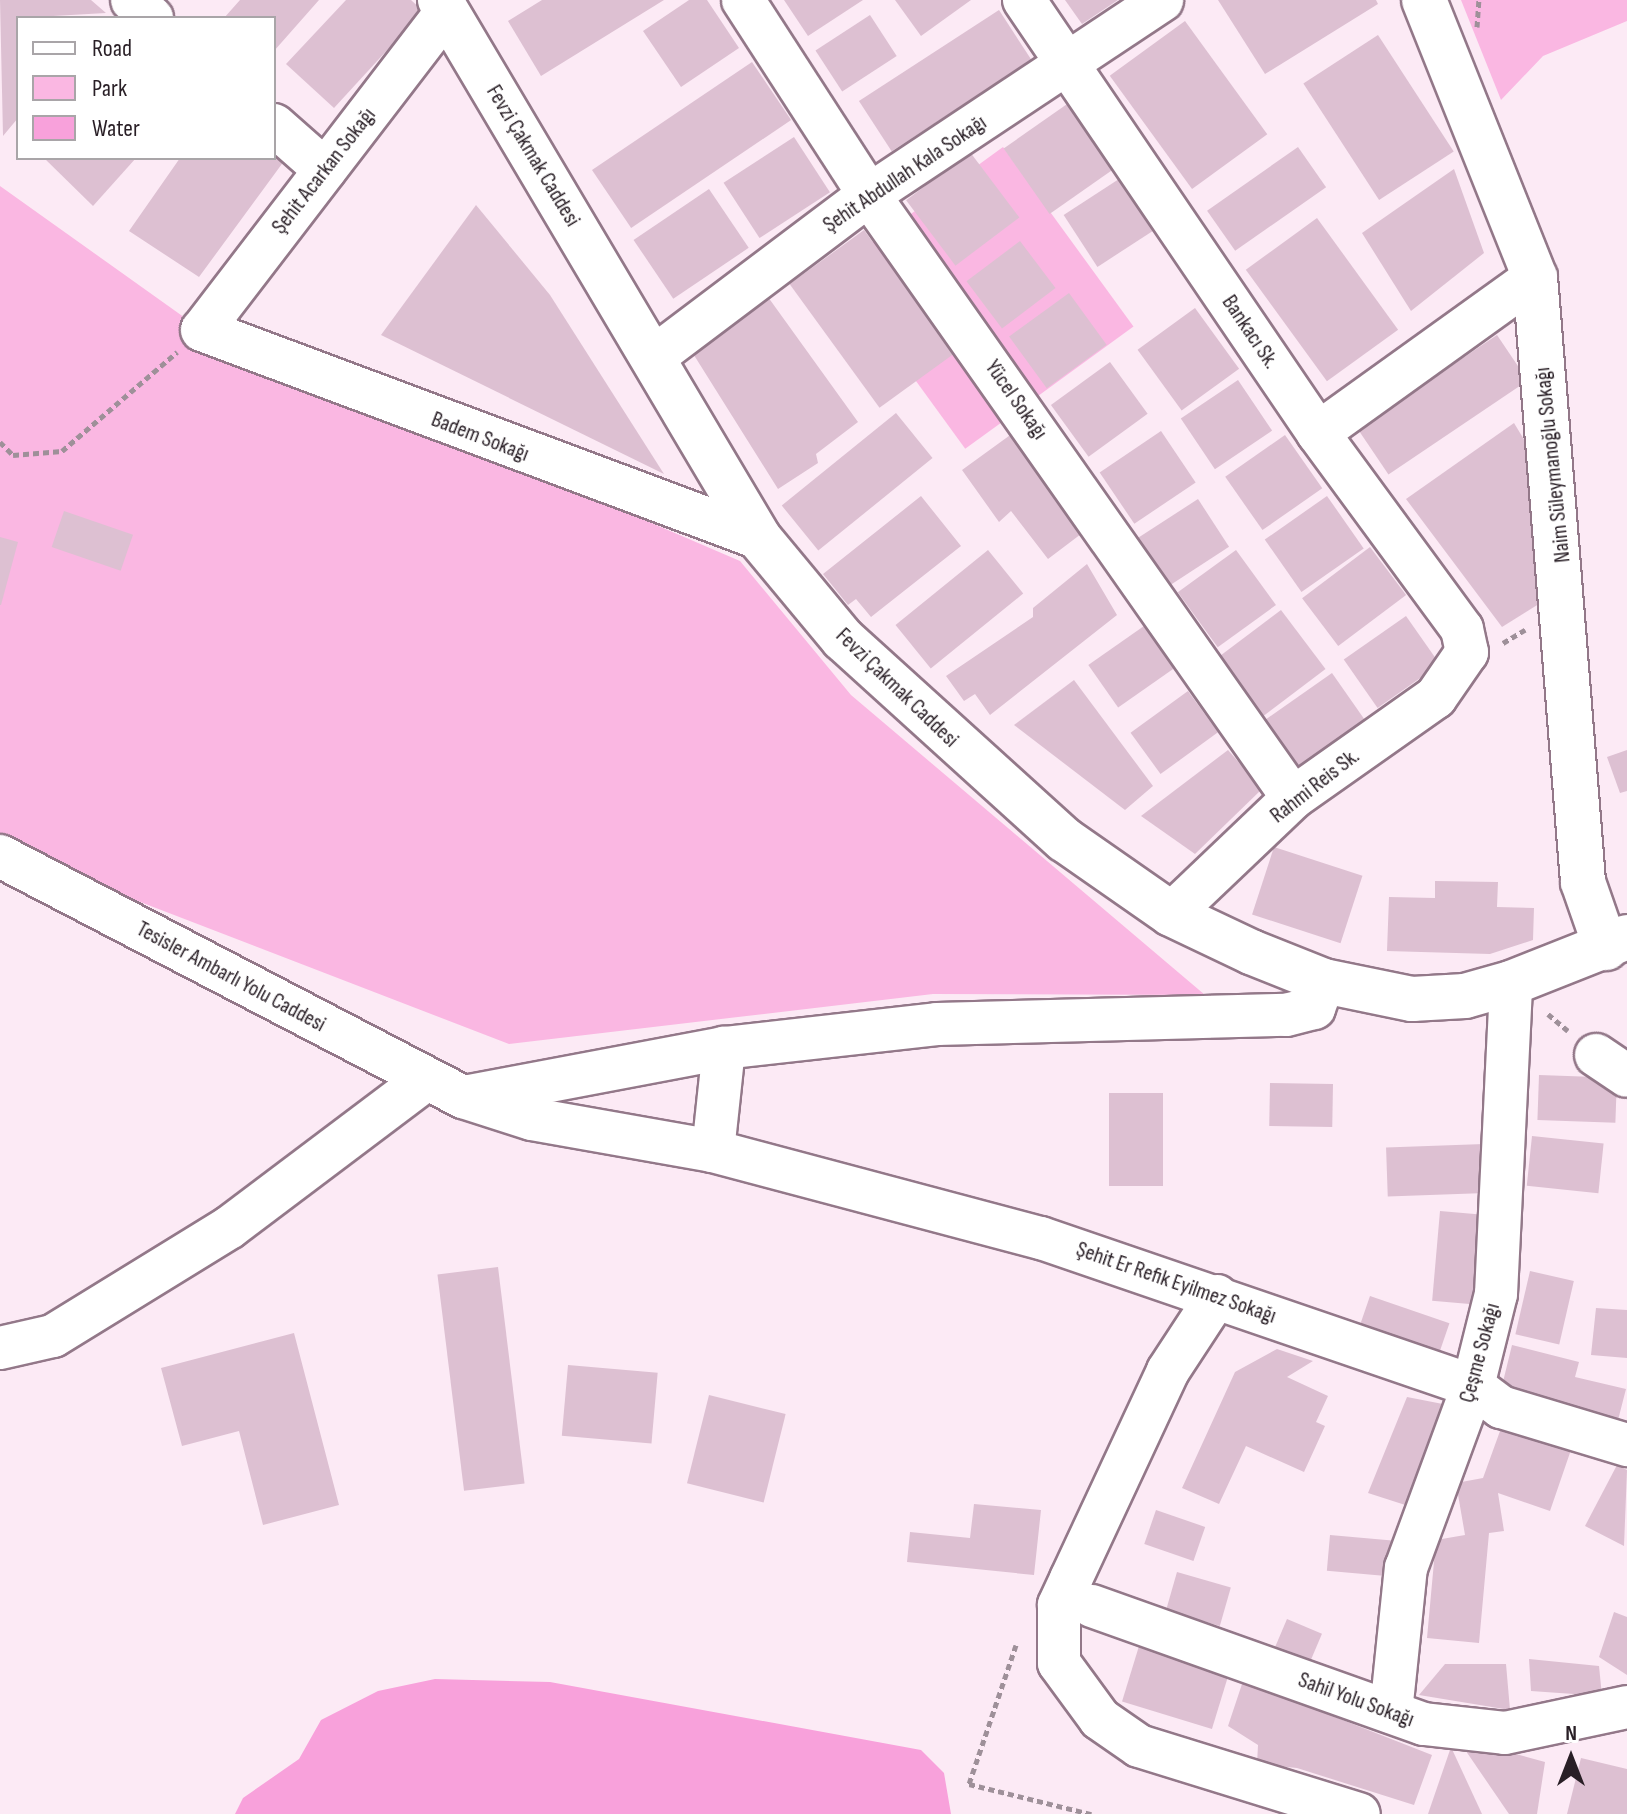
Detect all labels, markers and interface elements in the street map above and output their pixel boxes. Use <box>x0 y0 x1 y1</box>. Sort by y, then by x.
legend <box>16 16 276 160</box>
text: Road <box>92 34 132 63</box>
text: Park <box>92 74 127 103</box>
street label: Fevzi Çakmak Caddesi <box>480 80 586 232</box>
street label: Şehit Acarkan Sokağı <box>266 103 382 239</box>
street label: Şehit Abdullah Kala Sokağı <box>818 110 992 238</box>
text: Water <box>92 114 140 143</box>
street label: Bankacı Sk. <box>1216 290 1284 374</box>
street label: Yücel Sokağı <box>979 355 1053 445</box>
street label: Naim Süleymanoğlu Sokağı <box>1530 366 1576 564</box>
street label: Badem Sokağı <box>428 406 532 468</box>
street label: Fevzi Çakmak Caddesi <box>830 623 964 753</box>
street label: Rahmi Reis Sk. <box>1265 743 1365 829</box>
street label: Tesisler Ambarlı Yolu Caddesi <box>132 916 330 1038</box>
street label: Şehit Er Refik Eyilmez Sokağı <box>1073 1236 1279 1330</box>
street label: Çeşme Sokağı <box>1454 1300 1506 1406</box>
street label: Sahil Yolu Sokağı <box>1295 1667 1417 1733</box>
north arrow <box>1531 1718 1611 1798</box>
text: N <box>1565 1720 1577 1747</box>

